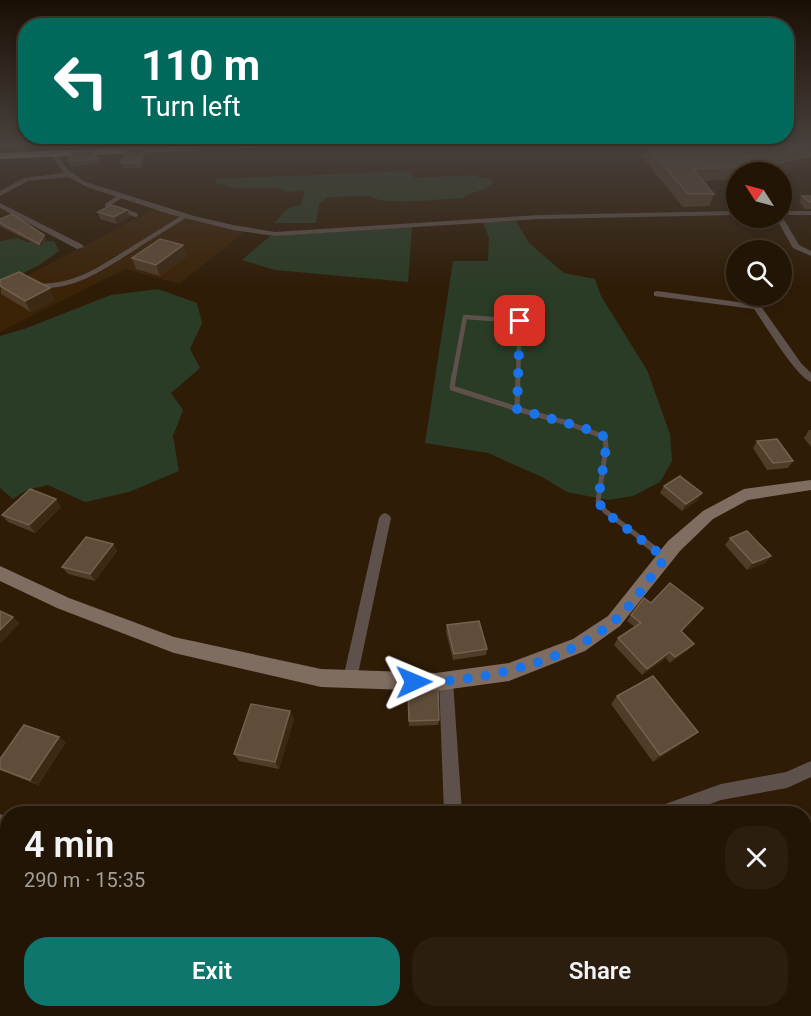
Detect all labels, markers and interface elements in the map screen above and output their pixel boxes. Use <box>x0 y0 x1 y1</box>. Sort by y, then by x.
text: 110 m <box>141 41 260 90</box>
icon: left <box>42 42 120 120</box>
text: Turn left <box>141 91 241 123</box>
north arrow <box>726 162 792 228</box>
map controls <box>726 162 792 306</box>
button: search <box>726 240 792 306</box>
pin <box>494 295 545 346</box>
icon: arrive <box>503 304 536 337</box>
position arrow <box>382 650 446 714</box>
text: 4 min <box>24 824 114 866</box>
button: close <box>725 826 788 889</box>
text: 290 m · 15:35 <box>24 868 145 892</box>
button: Exit <box>24 937 400 1006</box>
button: Share <box>412 937 788 1006</box>

